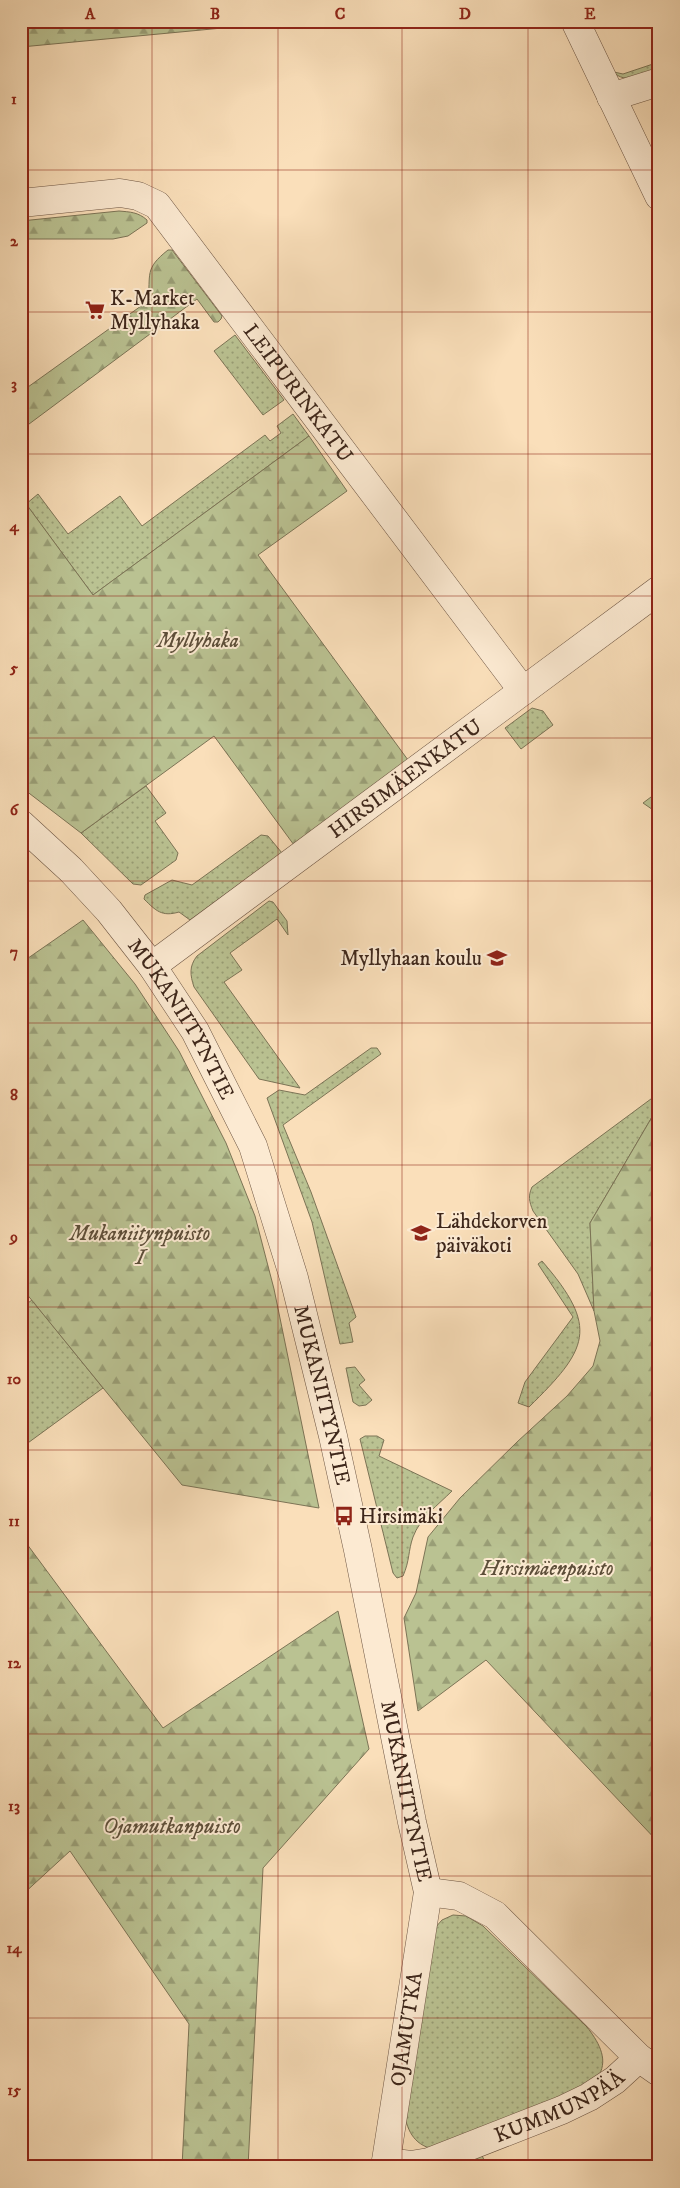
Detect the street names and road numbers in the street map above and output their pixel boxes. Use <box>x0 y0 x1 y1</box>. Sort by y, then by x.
street label: LEIPURINKATU <box>237 319 358 468</box>
street label: HIRSIMÄENKATU <box>324 714 487 845</box>
street label: MUKANIITYNTIE <box>121 934 239 1104</box>
street label: MUKANIITYNTIE <box>287 1303 355 1488</box>
street label: MUKANIITYNTIE <box>374 1698 437 1885</box>
street label: OJAMUTKA <box>385 1969 429 2088</box>
street label: KUMMUNPÄÄ <box>491 2064 631 2149</box>

